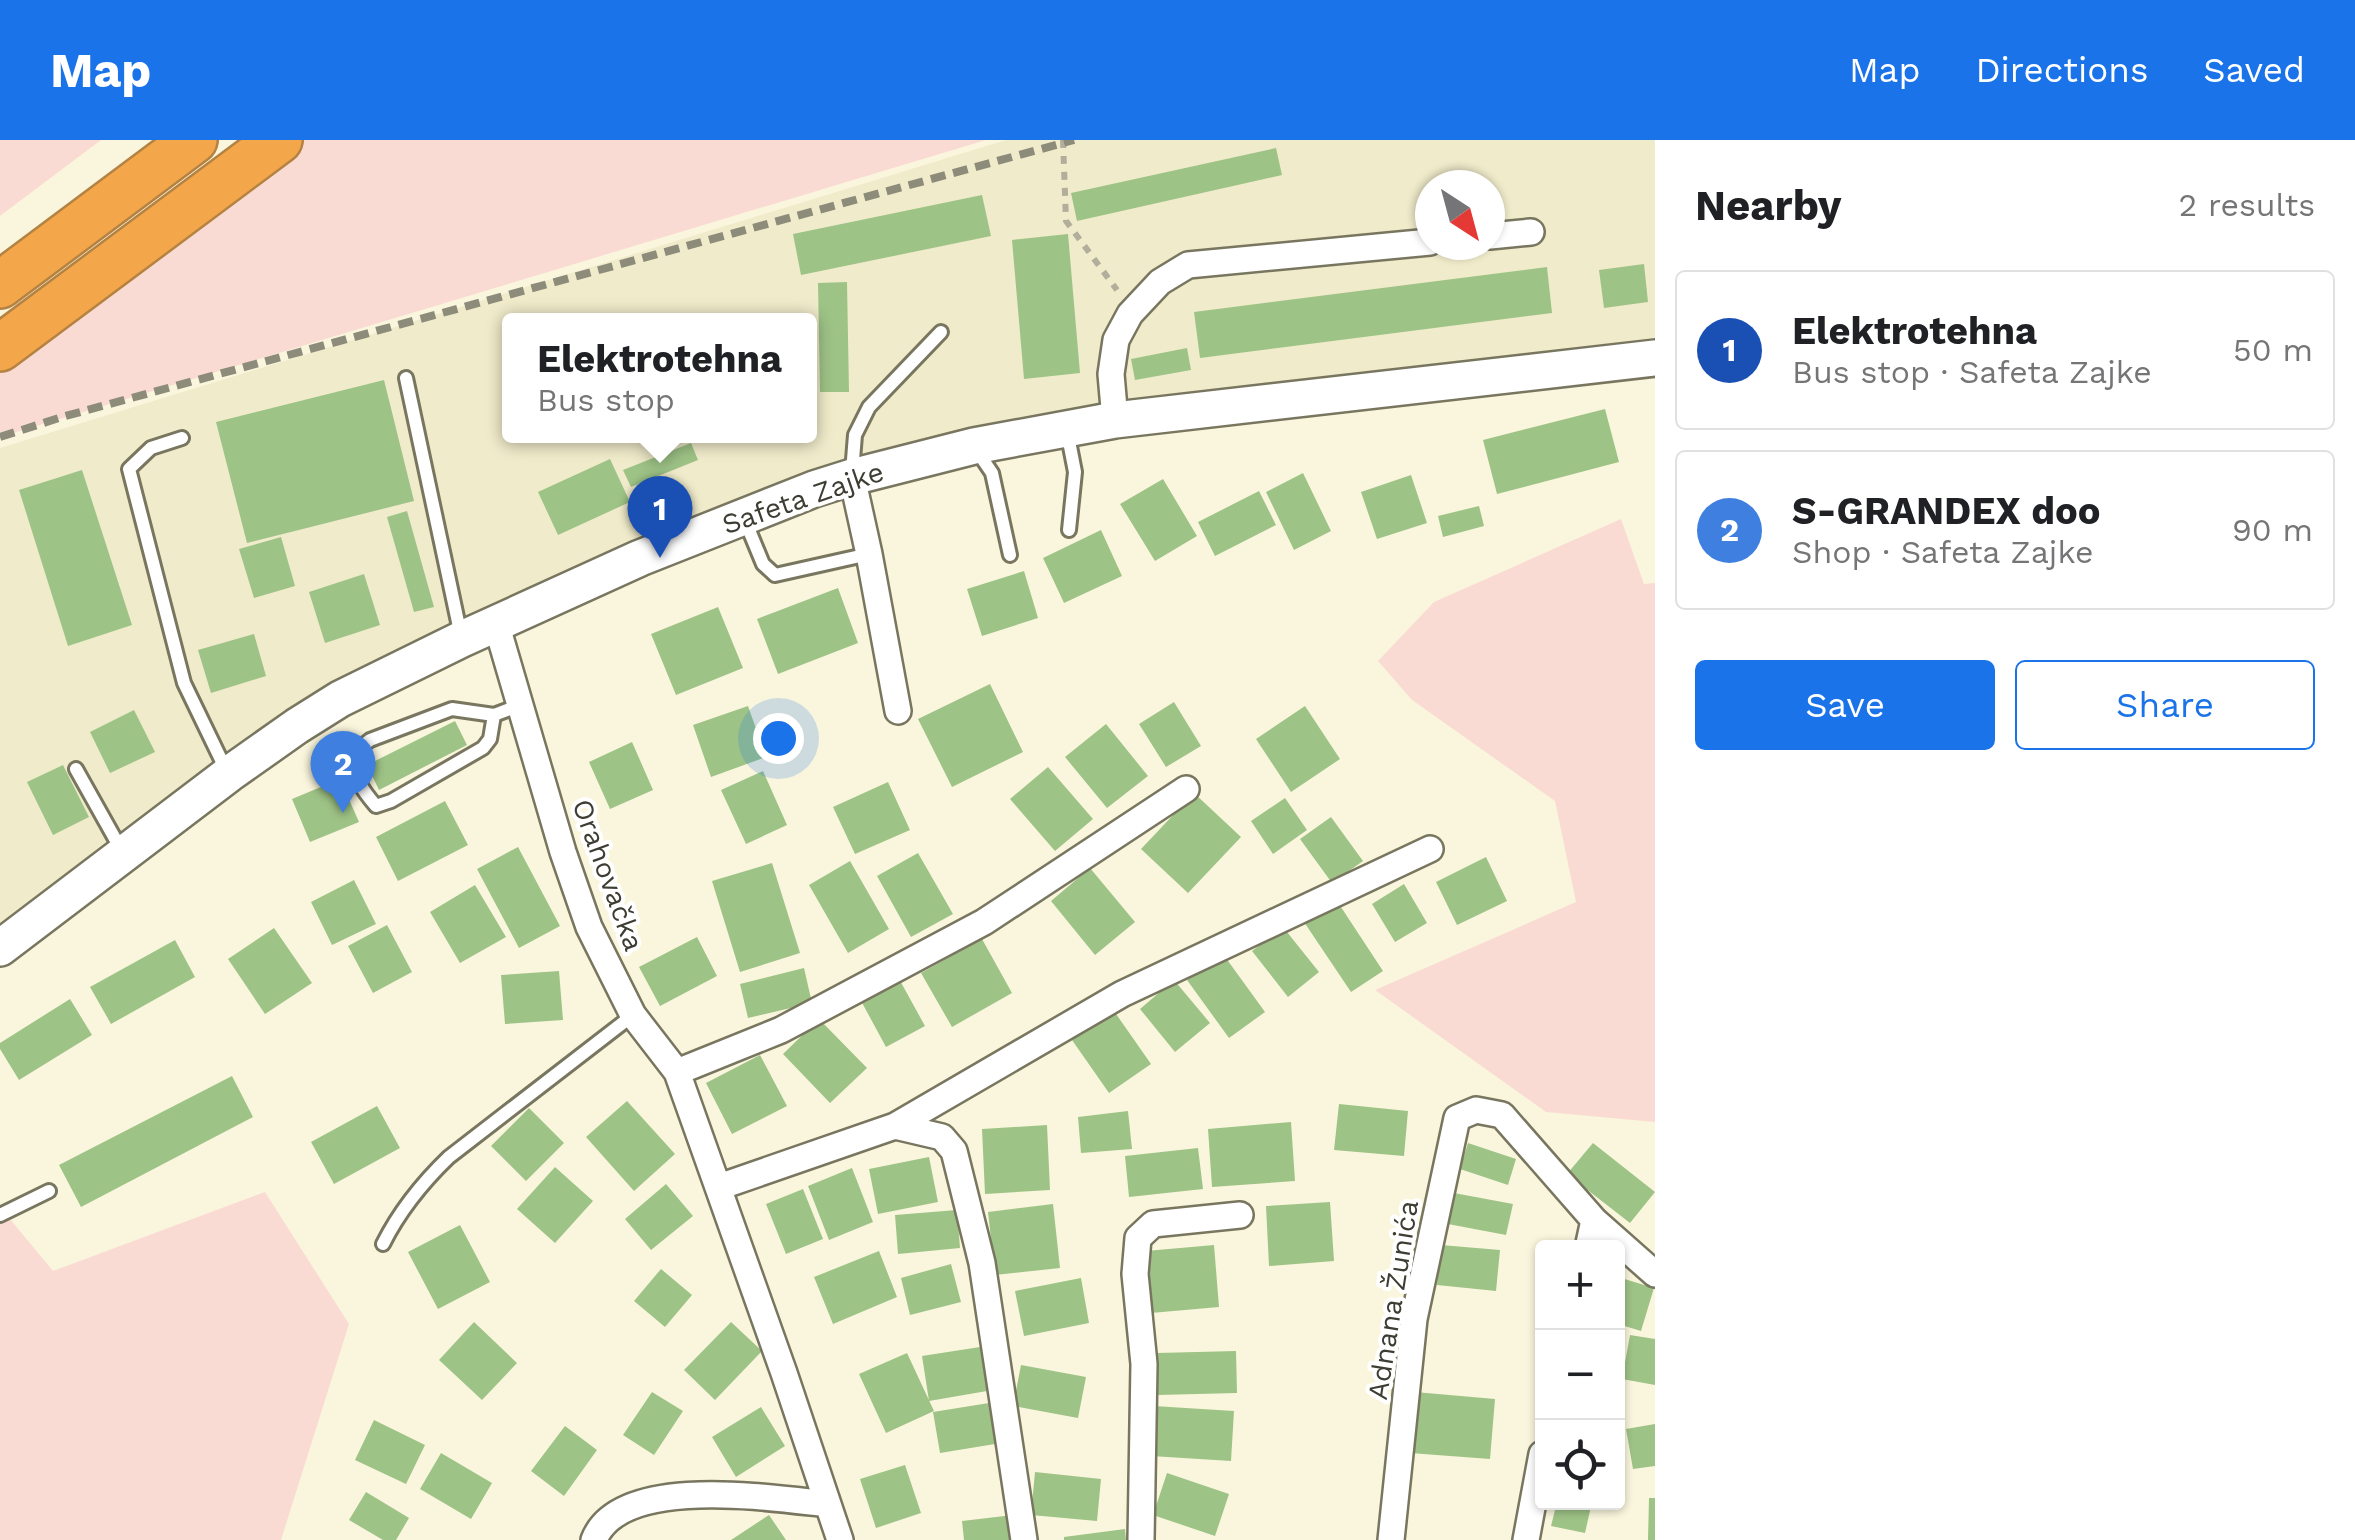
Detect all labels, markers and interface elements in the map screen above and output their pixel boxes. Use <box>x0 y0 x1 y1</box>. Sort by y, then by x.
text: Map <box>50 42 151 99</box>
text: Map <box>1849 49 1920 91</box>
text: Directions <box>1975 49 2148 91</box>
text: Saved <box>2203 49 2305 91</box>
north arrow <box>1415 170 1505 260</box>
text: Nearby <box>1695 181 1842 230</box>
text: 2 results <box>2178 186 2315 224</box>
text: Elektrotehna <box>1792 309 2037 353</box>
popup <box>502 313 817 443</box>
text: 1 <box>1723 331 1736 369</box>
text: 50 m <box>2233 331 2313 369</box>
text: Elektrotehna <box>537 337 782 381</box>
text: Bus stop · Safeta Zajke <box>1792 353 2152 391</box>
text: Bus stop <box>537 381 675 419</box>
street label: Safeta Zajke <box>718 455 888 541</box>
pin: 1 <box>628 476 692 558</box>
text: S-GRANDEX doo <box>1792 489 2101 533</box>
text: 2 <box>1720 511 1739 549</box>
text: 90 m <box>2232 511 2313 549</box>
text: Shop · Safeta Zajke <box>1792 533 2093 571</box>
button: Save <box>1695 660 1995 750</box>
button: Share <box>2015 660 2315 750</box>
your location <box>753 713 804 764</box>
pin: 2 <box>310 730 376 813</box>
street label: Orahovačka <box>565 795 651 955</box>
street label: Adnana Žunića <box>1361 1198 1425 1402</box>
map controls <box>1535 1240 1625 1510</box>
button: + <box>1535 1240 1625 1330</box>
button: − <box>1535 1330 1625 1420</box>
button: locate <box>1535 1420 1625 1510</box>

